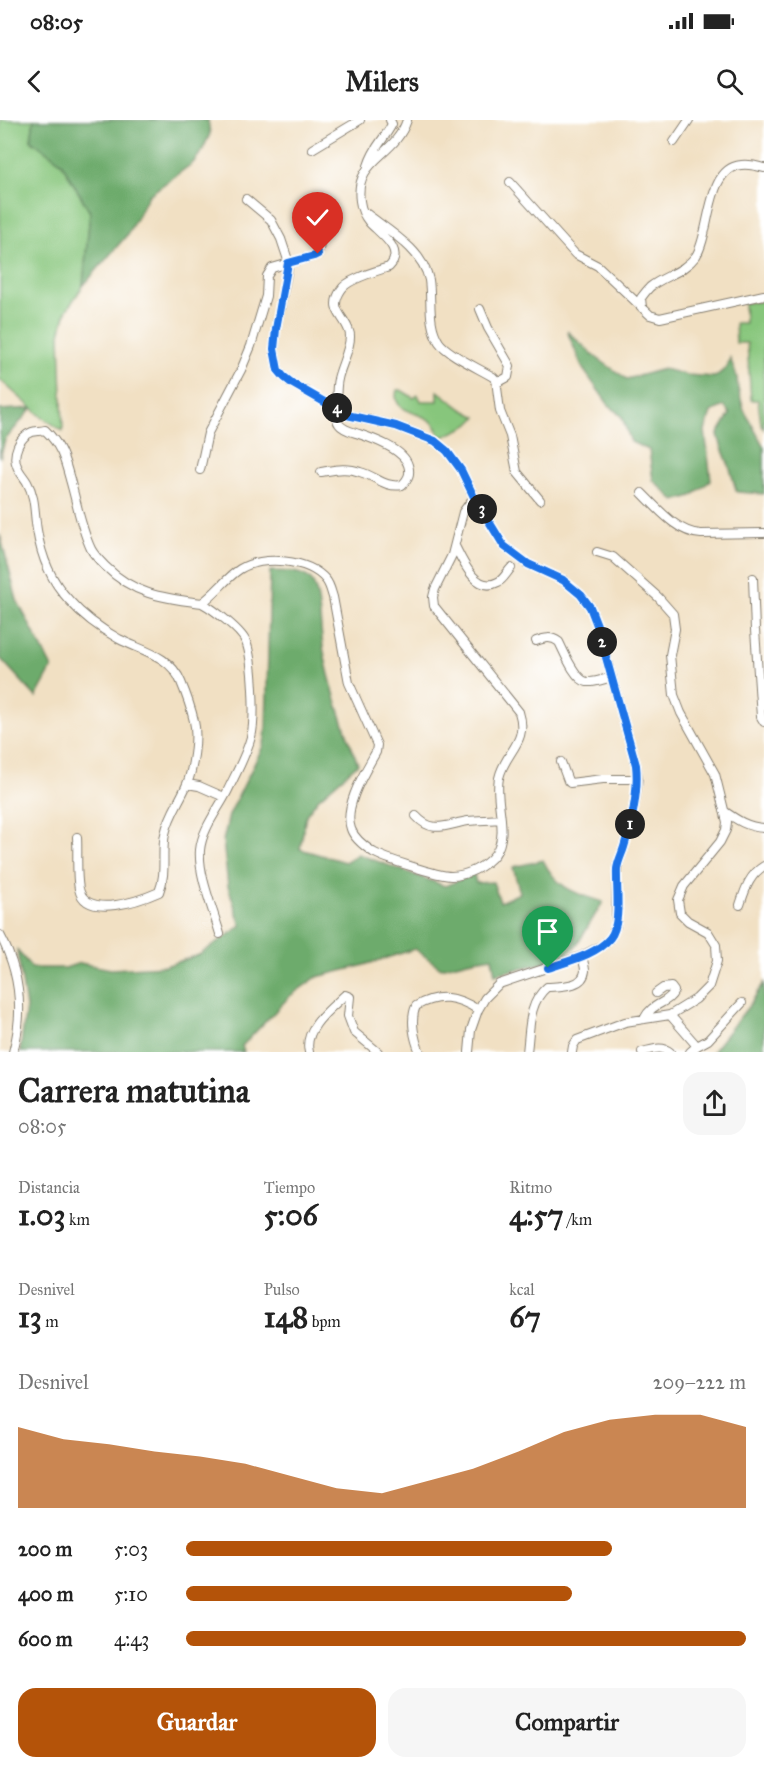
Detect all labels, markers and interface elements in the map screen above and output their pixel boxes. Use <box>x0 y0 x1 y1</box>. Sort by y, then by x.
text: 08:05 <box>30 8 83 35</box>
icon: back <box>18 65 51 98</box>
text: Milers <box>345 65 419 98</box>
icon: search <box>713 65 746 98</box>
pin <box>292 192 343 254</box>
icon: check <box>301 201 334 234</box>
pin: 4 <box>322 393 352 423</box>
text: 4 <box>333 398 341 417</box>
pin: 3 <box>467 494 497 524</box>
text: 3 <box>479 499 485 518</box>
pin: 2 <box>587 627 617 657</box>
text: 2 <box>598 632 606 651</box>
pin: 1 <box>615 809 645 839</box>
text: 1 <box>627 814 633 833</box>
pin <box>522 906 573 968</box>
icon: arrive <box>531 915 564 948</box>
text: Carrera matutina <box>18 1071 250 1111</box>
button: share <box>683 1072 746 1135</box>
text: 08:05 <box>18 1114 66 1138</box>
text: Distancia <box>18 1178 80 1197</box>
text: Tiempo <box>264 1178 315 1197</box>
text: Ritmo <box>509 1178 552 1197</box>
text: 1.03 <box>18 1197 66 1233</box>
text: 5:06 <box>264 1197 318 1233</box>
text: 4:57 <box>509 1197 564 1233</box>
text: km <box>66 1210 90 1229</box>
text: /km <box>564 1210 592 1229</box>
text: Desnivel <box>18 1280 74 1299</box>
text: Pulso <box>264 1280 300 1299</box>
text: kcal <box>509 1280 534 1299</box>
text: 13 <box>18 1299 42 1335</box>
text: 148 <box>264 1299 308 1335</box>
text: 67 <box>509 1299 541 1335</box>
text: m <box>42 1312 59 1331</box>
text: bpm <box>308 1312 341 1331</box>
text: Desnivel <box>18 1370 89 1394</box>
text: 209–222 m <box>653 1370 746 1394</box>
text: 200 m <box>18 1537 72 1561</box>
text: 5:03 <box>114 1537 148 1561</box>
text: 400 m <box>18 1582 74 1606</box>
text: 5:10 <box>114 1582 148 1606</box>
text: 600 m <box>18 1627 73 1651</box>
text: 4:43 <box>114 1627 149 1651</box>
button: Guardar <box>18 1688 376 1757</box>
button: Compartir <box>388 1688 746 1757</box>

